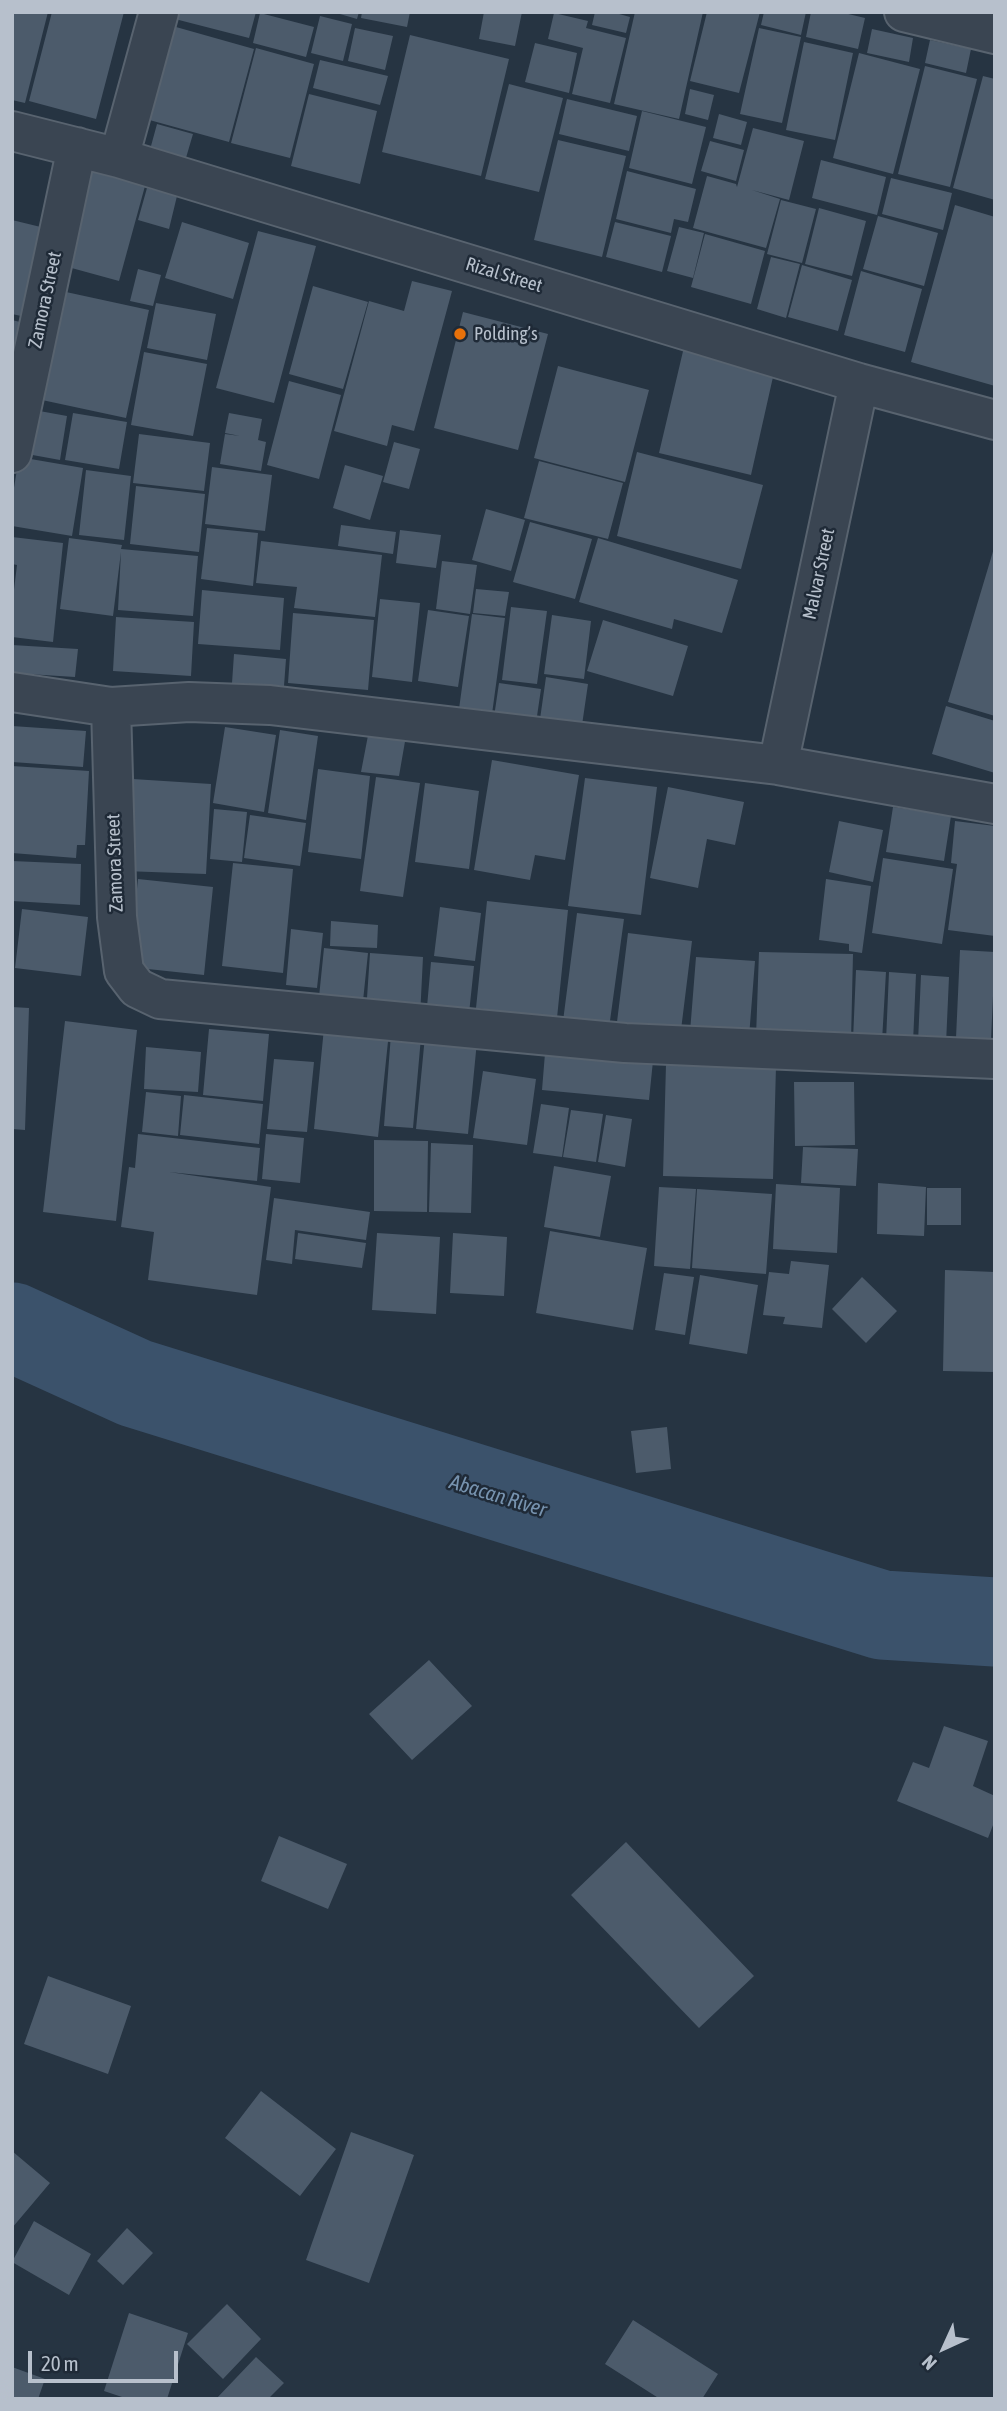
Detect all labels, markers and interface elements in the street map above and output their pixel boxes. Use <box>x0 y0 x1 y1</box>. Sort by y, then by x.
street label: Zamora Street <box>24 250 66 350</box>
street label: Rizal Street <box>463 253 545 297</box>
place label: Polding’s <box>474 323 538 345</box>
marker: Polding’s <box>452 326 468 342</box>
street label: Malvar Street <box>798 526 840 622</box>
street label: Zamora Street <box>102 813 128 913</box>
water label: Abacan River <box>446 1469 550 1523</box>
north arrow <box>909 2313 979 2383</box>
scale bar <box>32 2338 182 2382</box>
text: 20 m <box>41 2351 79 2375</box>
text: N <box>917 2351 941 2375</box>

